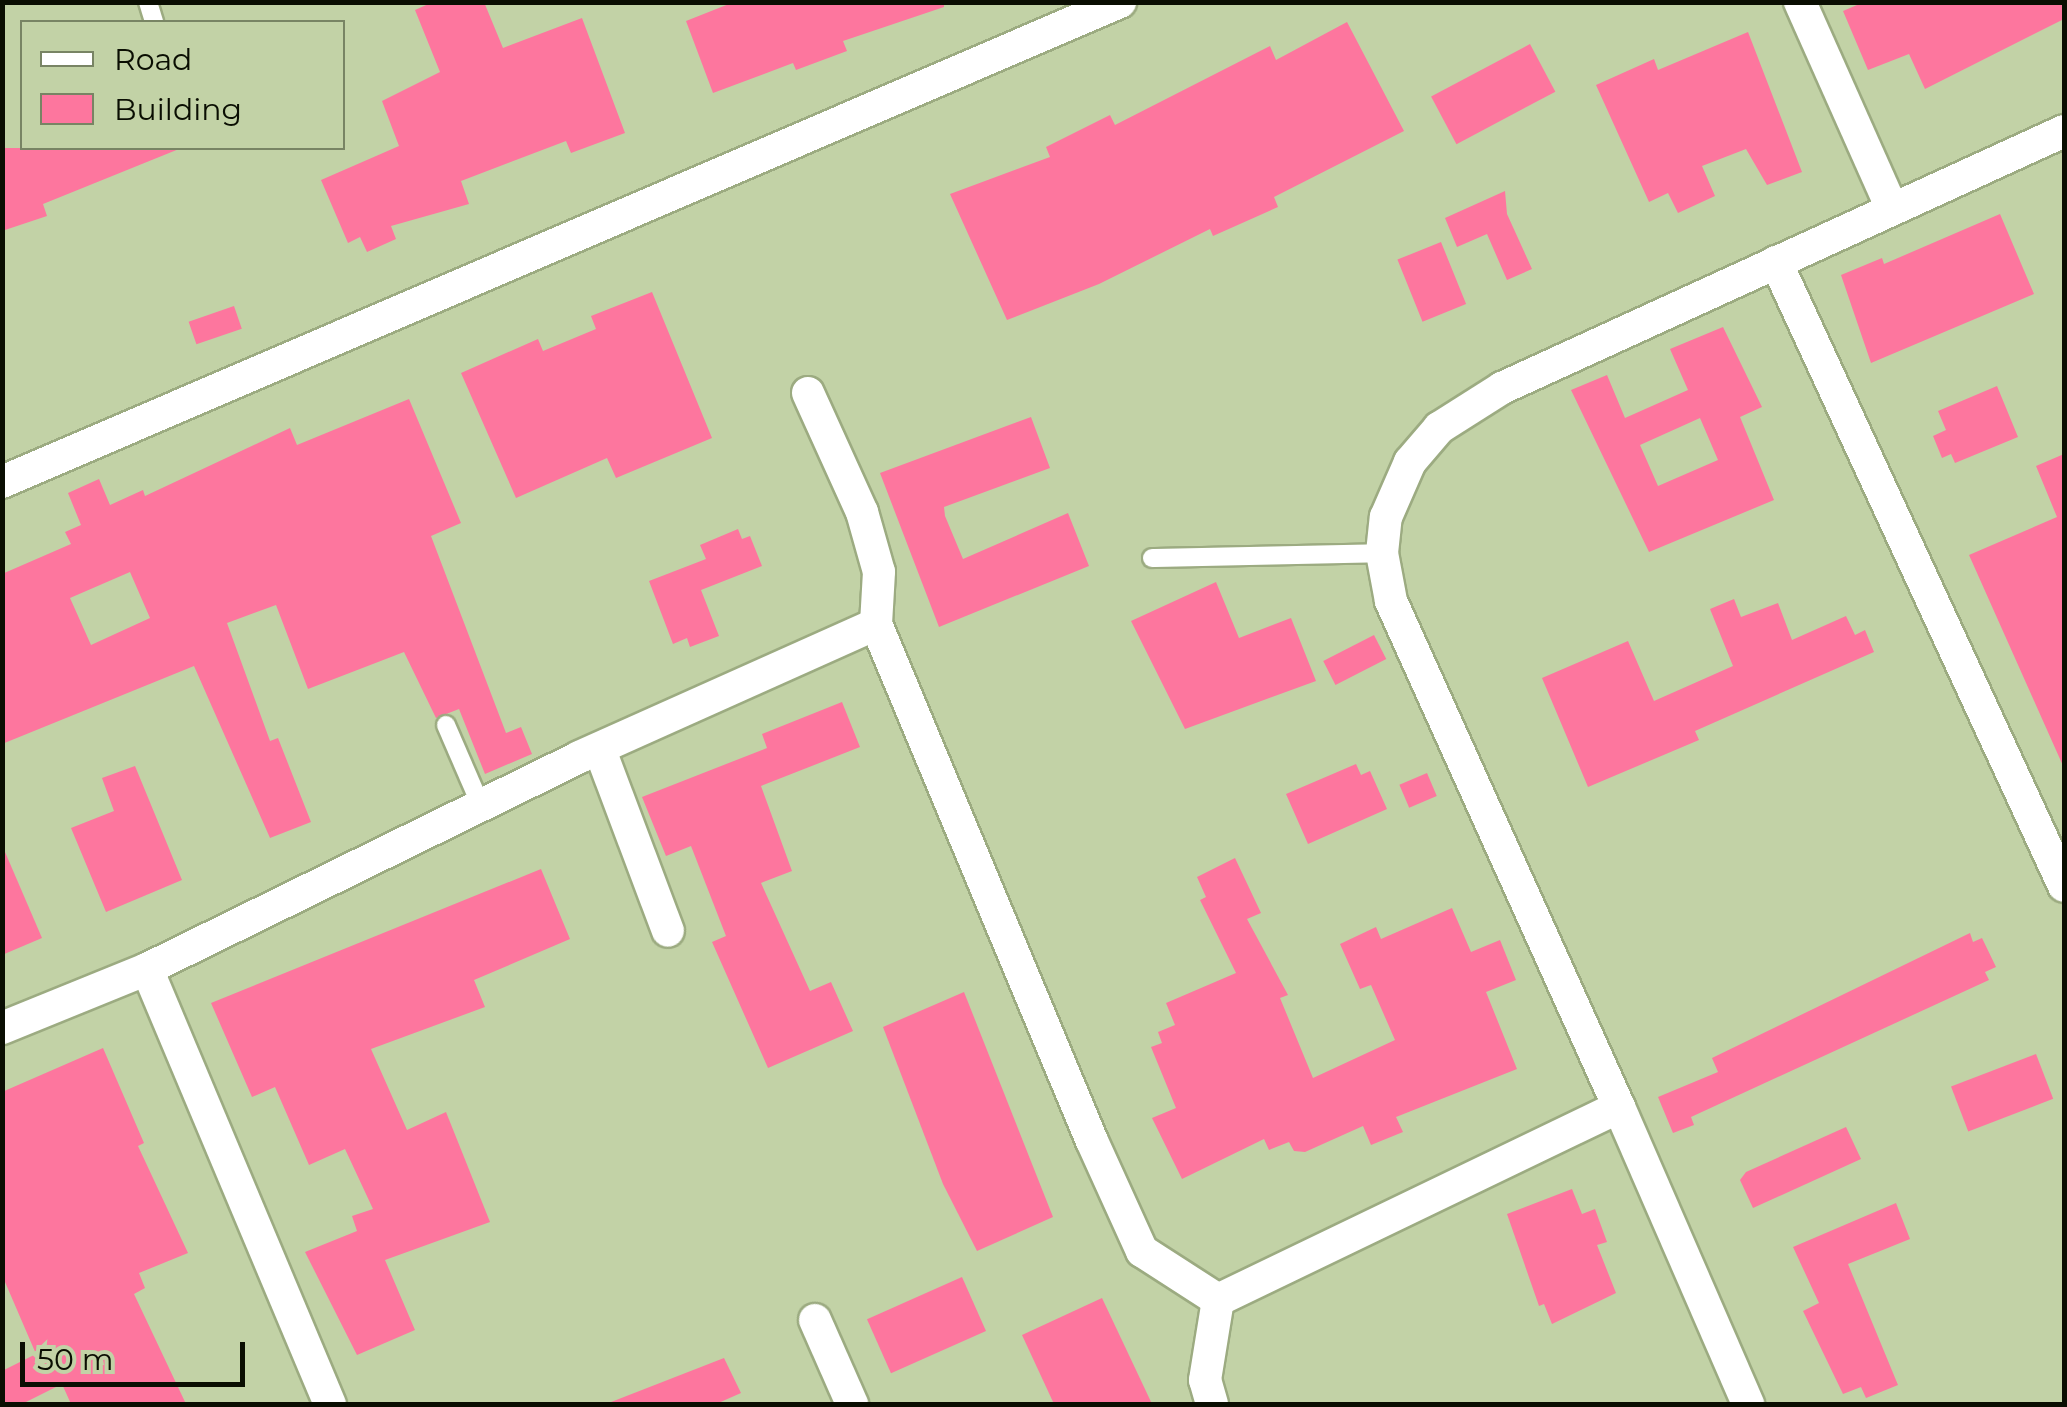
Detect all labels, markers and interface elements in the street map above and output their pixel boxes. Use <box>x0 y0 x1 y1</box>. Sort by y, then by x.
legend <box>20 20 345 150</box>
text: Road <box>114 41 192 78</box>
text: Building <box>114 91 242 128</box>
scale bar <box>25 1322 250 1384</box>
text: 50 m <box>37 1341 114 1378</box>

